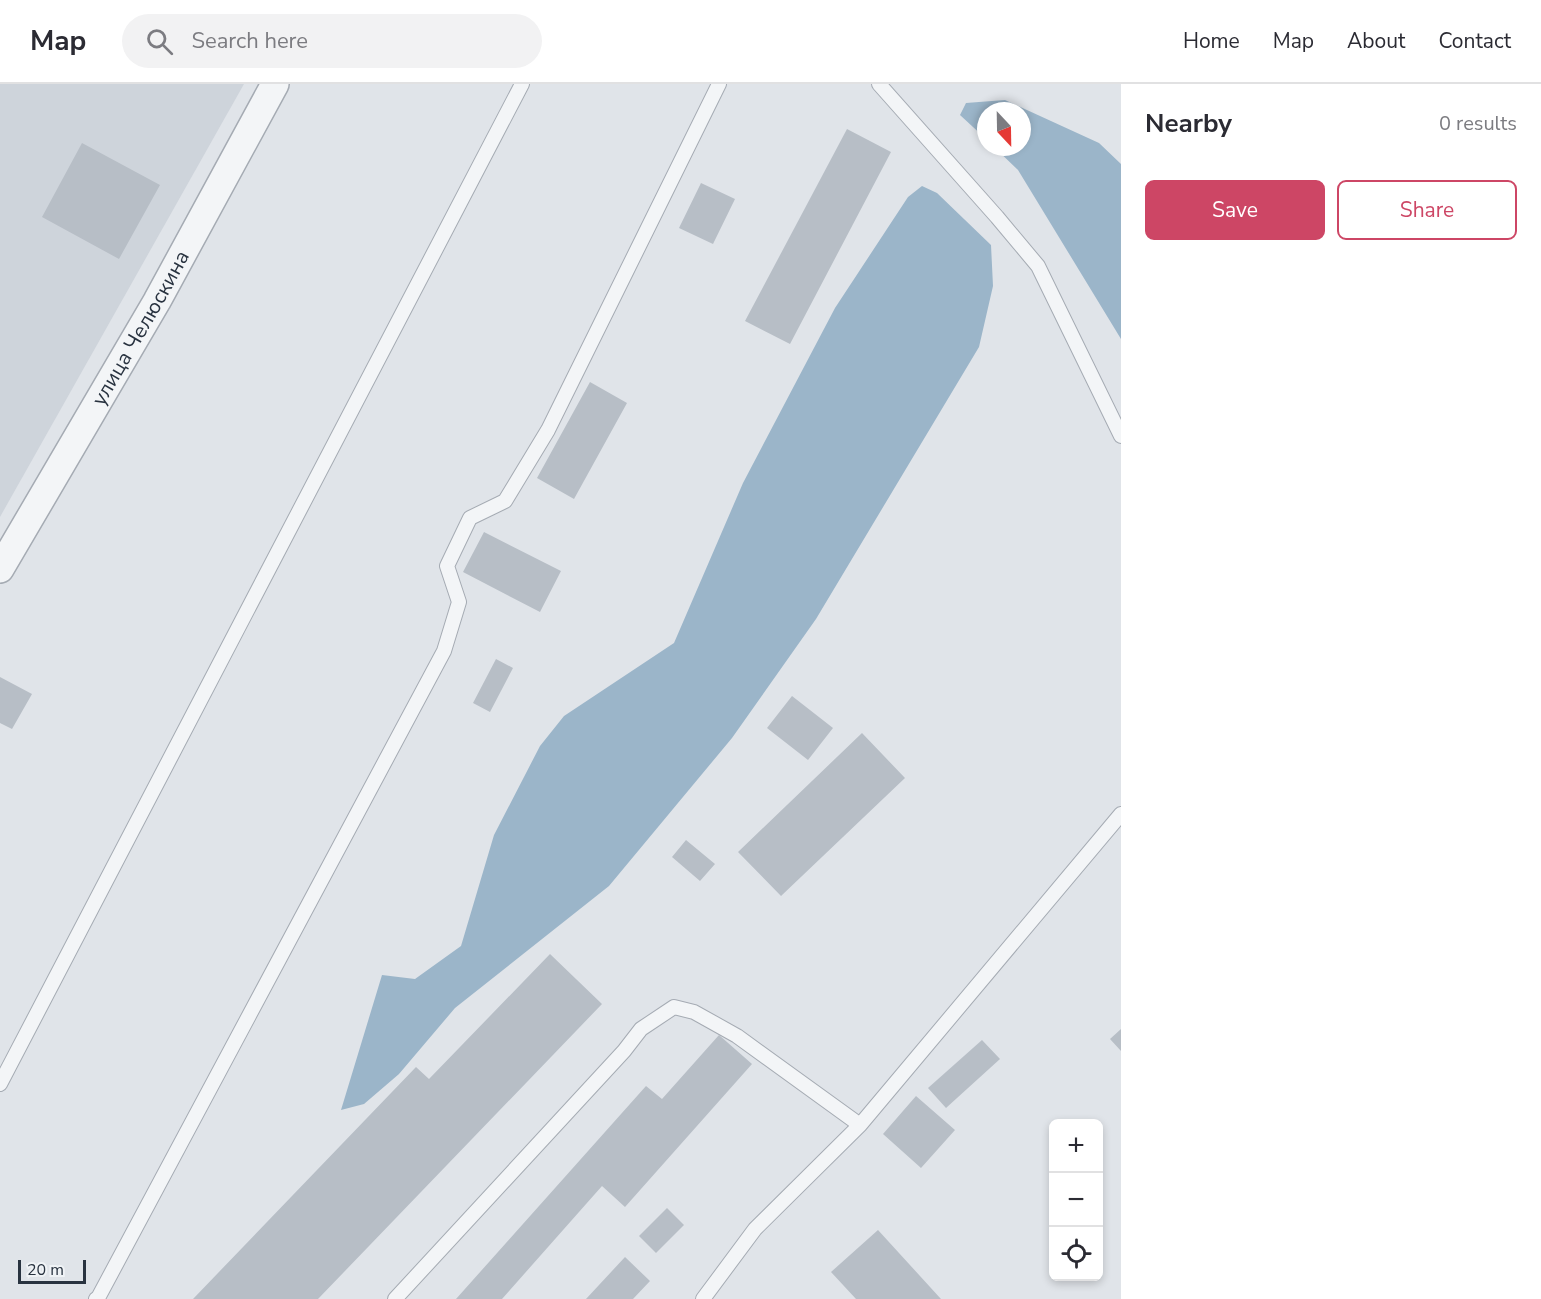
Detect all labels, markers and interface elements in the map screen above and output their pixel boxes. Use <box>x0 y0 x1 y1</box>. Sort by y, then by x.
search box <box>122 14 542 68</box>
text: Map <box>30 22 86 60</box>
icon: search <box>143 25 176 58</box>
text: Search here <box>191 26 308 56</box>
text: Home <box>1183 27 1240 55</box>
text: Map <box>1273 27 1314 55</box>
text: About <box>1347 27 1405 55</box>
text: Contact <box>1438 27 1511 55</box>
north arrow <box>977 102 1031 156</box>
text: Nearby <box>1145 106 1232 141</box>
text: 0 results <box>1439 110 1517 137</box>
button: Save <box>1145 180 1325 240</box>
button: Share <box>1337 180 1517 240</box>
street label: улица Челюскина <box>85 245 196 411</box>
map controls <box>1049 1119 1103 1281</box>
button: + <box>1049 1119 1103 1173</box>
button: − <box>1049 1173 1103 1227</box>
button: locate <box>1049 1227 1103 1281</box>
scale bar <box>18 1257 86 1284</box>
text: 20 m <box>27 1259 64 1281</box>

